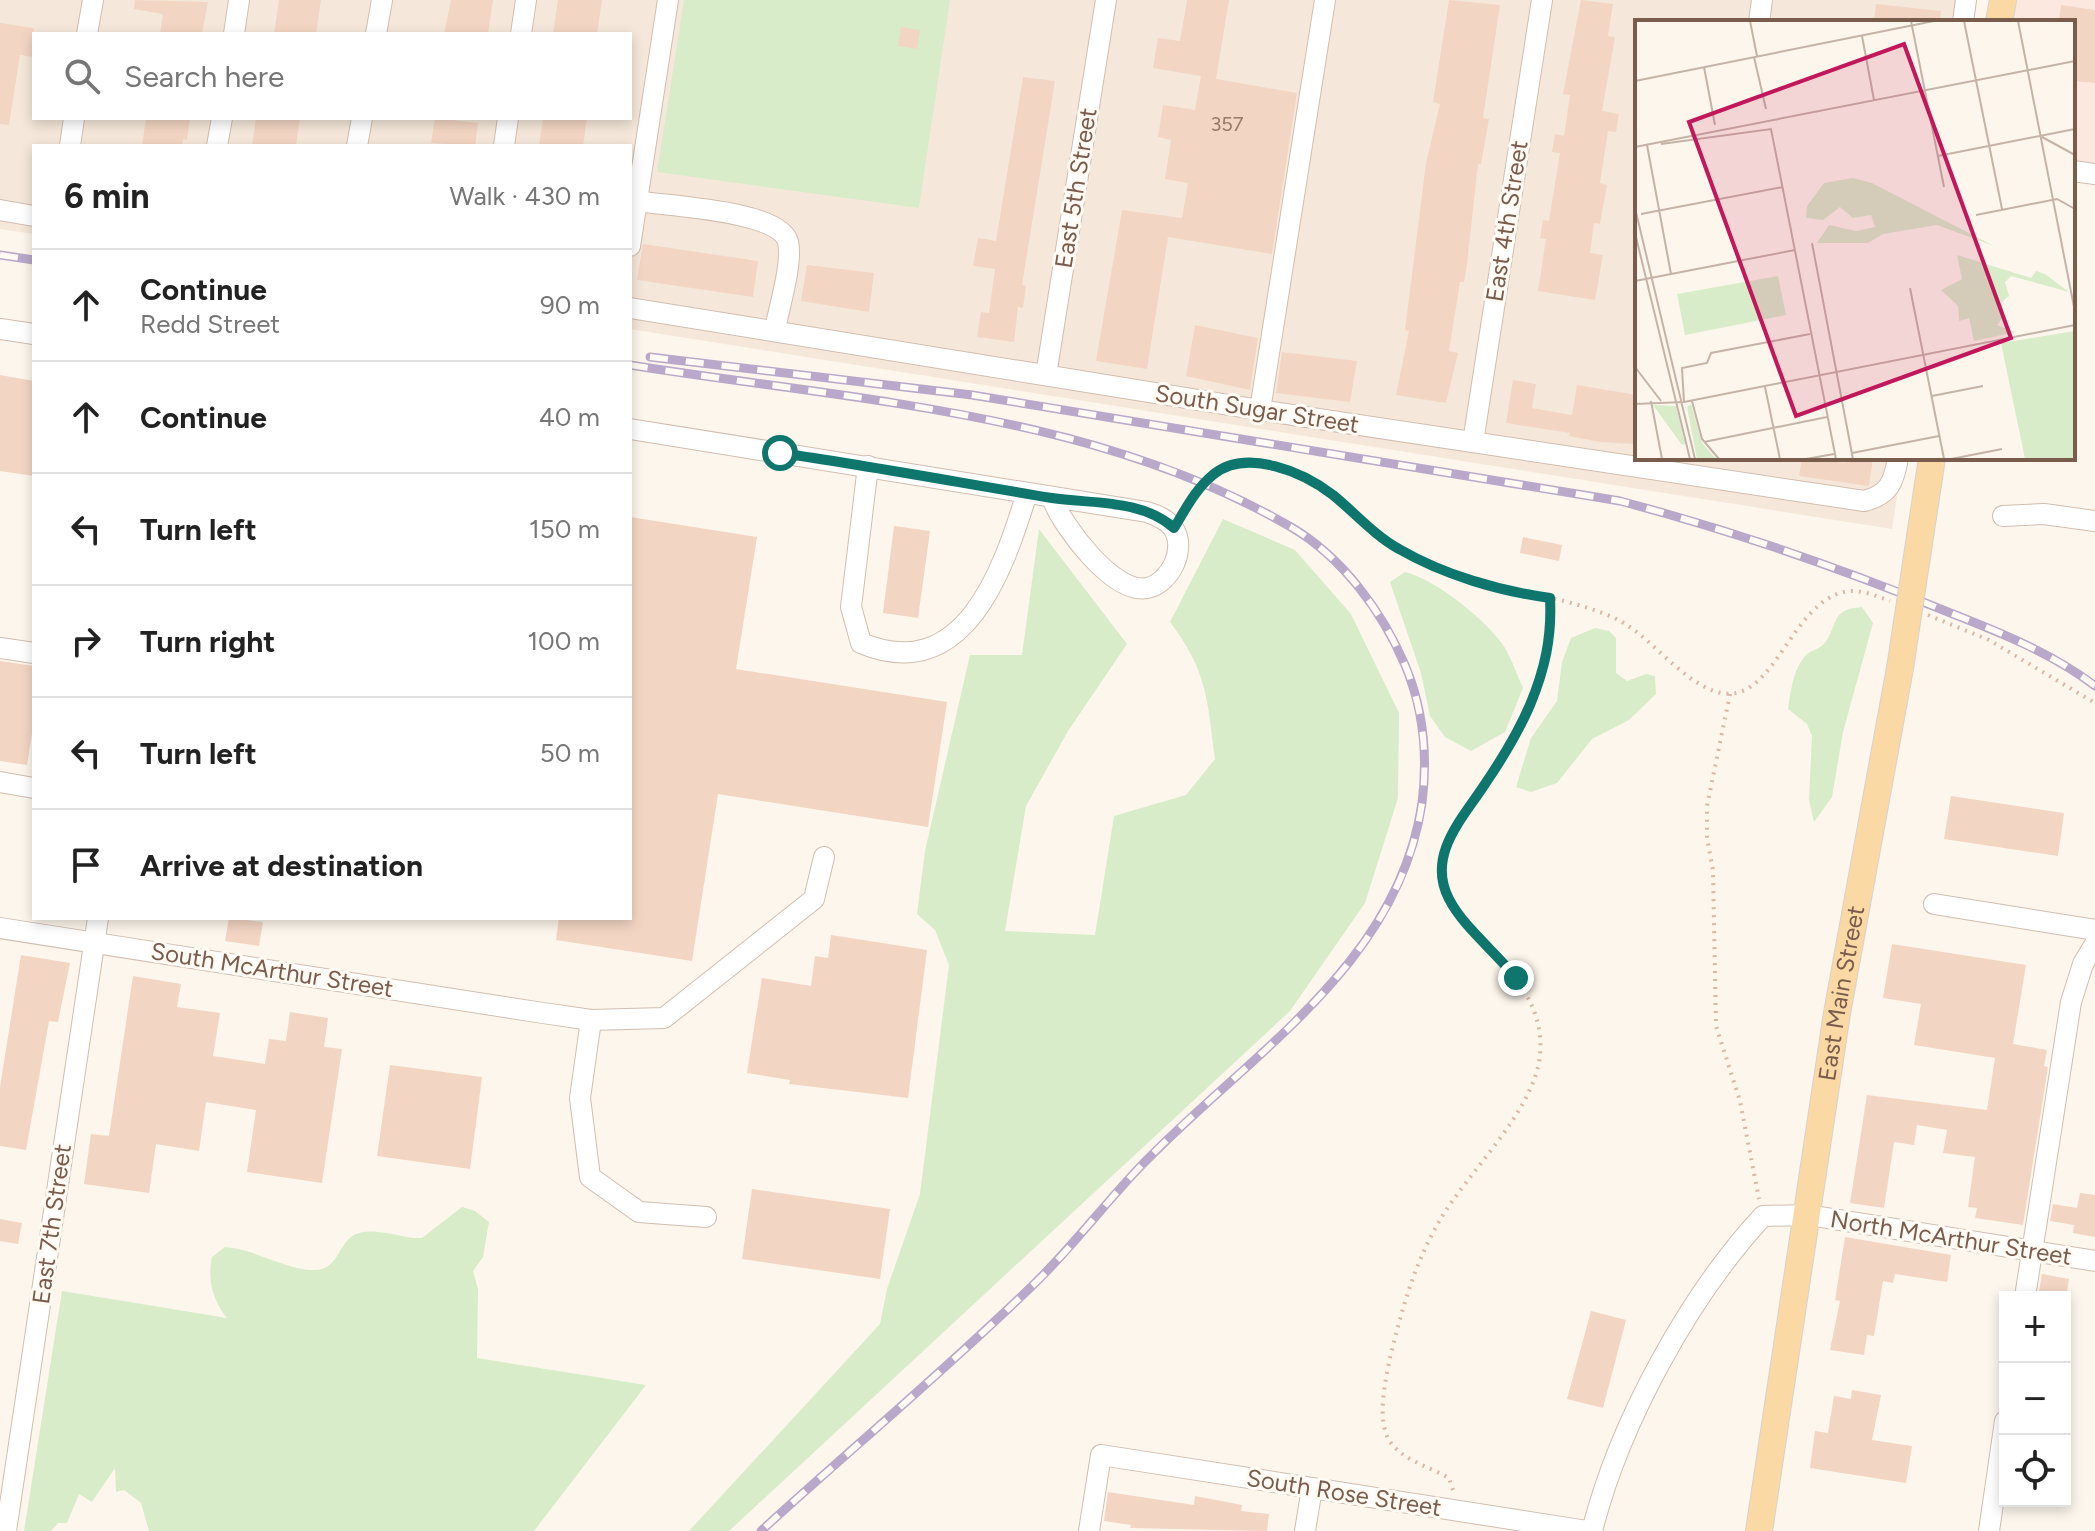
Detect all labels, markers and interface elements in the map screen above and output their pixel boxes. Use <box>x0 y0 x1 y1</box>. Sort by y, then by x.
inset map <box>1635 20 2075 460</box>
search box <box>32 32 632 120</box>
icon: search <box>60 54 104 98</box>
text: Search here <box>124 58 284 95</box>
street label: East 5th Street <box>1049 106 1103 270</box>
house number: 357 <box>1210 112 1244 136</box>
street label: East 4th Street <box>1479 138 1534 304</box>
text: 6 min <box>64 176 150 217</box>
text: Walk · 430 m <box>450 180 600 212</box>
text: Continue <box>140 271 267 308</box>
icon: ahead <box>64 283 108 327</box>
text: 90 m <box>540 289 600 321</box>
text: Redd Street <box>140 308 280 340</box>
street label: South Sugar Street <box>1153 378 1361 439</box>
icon: ahead <box>64 395 108 439</box>
text: Continue <box>140 399 267 436</box>
text: 40 m <box>539 401 600 433</box>
route start <box>762 435 798 471</box>
icon: left <box>64 507 108 551</box>
text: Turn left <box>140 511 257 548</box>
text: 150 m <box>529 513 600 545</box>
icon: right <box>64 619 108 663</box>
text: Turn right <box>140 623 275 660</box>
text: 100 m <box>527 625 600 657</box>
icon: left <box>64 731 108 775</box>
text: Turn left <box>140 735 257 772</box>
text: 50 m <box>540 737 600 769</box>
icon: arrive <box>64 843 108 887</box>
text: Arrive at destination <box>140 847 423 884</box>
street label: East Main Street <box>1812 903 1870 1083</box>
street label: South McArthur Street <box>149 936 395 1003</box>
route end <box>1498 960 1534 996</box>
street label: East 7th Street <box>26 1142 77 1306</box>
street label: North McArthur Street <box>1828 1204 2074 1271</box>
map controls <box>1999 1291 2071 1507</box>
button: + <box>1999 1291 2071 1363</box>
button: − <box>1999 1363 2071 1435</box>
button: locate <box>1999 1435 2071 1507</box>
street label: South Rose Street <box>1245 1463 1444 1522</box>

